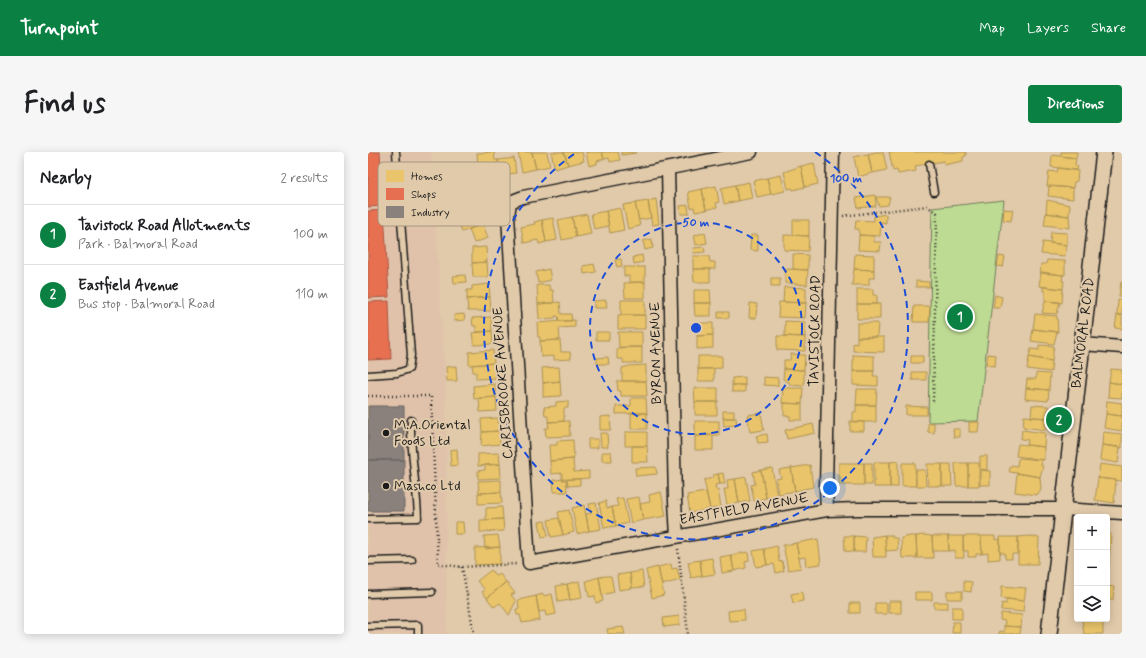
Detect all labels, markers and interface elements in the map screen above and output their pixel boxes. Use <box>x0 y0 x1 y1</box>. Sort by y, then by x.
text: Turnpoint <box>20 16 99 41</box>
text: Map <box>979 19 1005 37</box>
text: Layers <box>1027 19 1069 37</box>
text: Share <box>1091 19 1126 37</box>
button: Directions <box>1028 85 1122 123</box>
text: Find us <box>24 86 105 123</box>
legend <box>378 162 510 226</box>
text: Nearby <box>40 167 92 189</box>
text: 2 results <box>281 170 328 187</box>
text: Homes <box>411 170 443 184</box>
text: 100 m <box>830 171 863 187</box>
text: Shops <box>411 188 436 202</box>
text: Industry <box>411 206 450 220</box>
text: 50 m <box>683 215 710 231</box>
text: Tavistock Road Allotments <box>78 216 250 236</box>
text: 1 <box>50 226 56 243</box>
text: 100 m <box>293 226 328 243</box>
text: Park · Balmoral Road <box>78 236 198 253</box>
street label: TAVISTOCK ROAD <box>805 275 825 387</box>
text: Eastfield Avenue <box>78 276 178 296</box>
street label: BALMORAL ROAD <box>1067 277 1099 389</box>
text: 2 <box>50 286 56 303</box>
text: 110 m <box>295 286 328 303</box>
text: Bus stop · Balmoral Road <box>78 296 215 313</box>
street label: BYRON AVENUE <box>646 301 666 404</box>
pin: 1 <box>947 302 973 332</box>
street label: CARISBROOKE AVENUE <box>489 306 517 460</box>
centre of rings <box>689 321 703 335</box>
pin: 2 <box>1046 405 1072 435</box>
place label: M.A.Oriental Foods Ltd <box>394 416 471 450</box>
marker: M.A.Oriental Foods Ltd <box>381 428 391 438</box>
place label: Mashco Ltd <box>394 477 461 495</box>
your location <box>820 478 840 498</box>
marker: Mashco Ltd <box>381 481 391 491</box>
street label: EASTFIELD AVENUE <box>678 489 810 529</box>
map controls <box>1074 514 1110 622</box>
button: + <box>1074 514 1110 550</box>
button: − <box>1074 550 1110 586</box>
button: layers <box>1074 586 1110 622</box>

